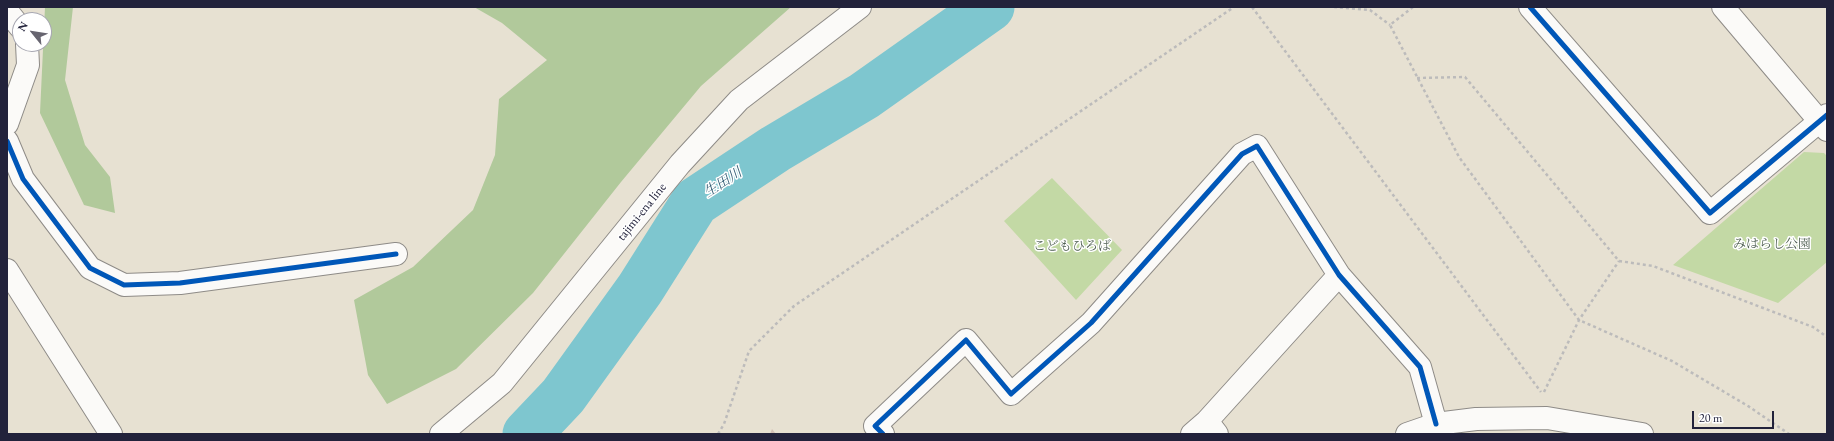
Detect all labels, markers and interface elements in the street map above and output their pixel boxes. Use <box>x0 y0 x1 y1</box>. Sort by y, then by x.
north arrow <box>12 12 52 52</box>
text: N <box>14 19 31 34</box>
water label: 生田川 <box>701 165 745 201</box>
street label: tajimi-ena line <box>614 180 670 244</box>
park label: みはらし公園 <box>1733 236 1811 252</box>
park label: こどもひろば <box>1033 238 1111 254</box>
scale bar <box>1694 403 1776 429</box>
text: 20 m <box>1699 410 1722 426</box>

